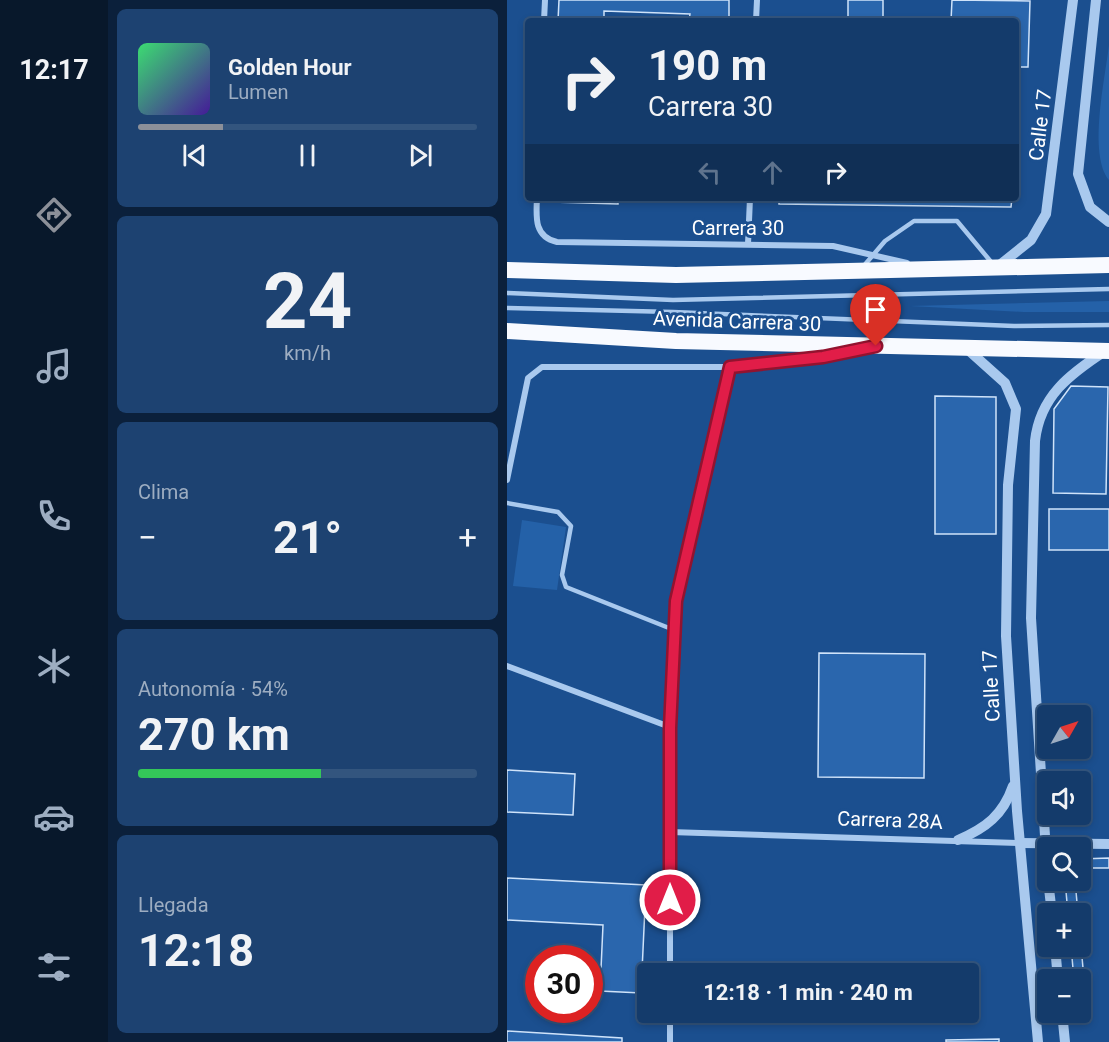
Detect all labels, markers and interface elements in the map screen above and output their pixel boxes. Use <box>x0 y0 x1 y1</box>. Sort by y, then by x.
text: 190 m <box>648 41 767 90</box>
icon: right <box>549 42 627 120</box>
text: 12:17 <box>19 54 89 86</box>
text: Golden Hour <box>228 55 352 80</box>
text: Lumen <box>228 80 289 104</box>
street label: Calle 17 <box>1024 88 1056 162</box>
text: Carrera 30 <box>648 91 773 123</box>
icon: previous <box>178 139 211 172</box>
icon: pause <box>291 139 324 172</box>
icon: next <box>404 139 437 172</box>
icon: left <box>693 156 726 189</box>
icon: ahead <box>756 156 789 189</box>
icon: right <box>819 156 852 189</box>
icon: directions <box>33 194 75 236</box>
street label: Carrera 30 <box>692 216 784 240</box>
text: 24 <box>263 256 352 347</box>
pin <box>850 284 901 346</box>
icon: arrive <box>859 293 892 326</box>
street label: Avenida Carrera 30 <box>652 306 822 336</box>
text: km/h <box>284 341 331 365</box>
icon: music <box>33 345 75 387</box>
text: Clima <box>138 480 189 504</box>
icon: phone <box>33 495 75 537</box>
text: 21° <box>273 511 342 564</box>
text: − <box>138 518 157 557</box>
text: + <box>458 518 477 557</box>
icon: climate <box>33 645 75 687</box>
street label: Calle 17 <box>977 650 1005 722</box>
text: Autonomía · 54% <box>138 677 288 701</box>
north arrow <box>1037 705 1091 759</box>
map controls <box>1037 705 1091 1023</box>
text: 270 km <box>138 708 290 761</box>
button: sound <box>1037 771 1091 825</box>
icon: car <box>33 796 75 838</box>
street label: Carrera 28A <box>837 806 943 834</box>
button: search <box>1037 837 1091 891</box>
position arrow <box>638 868 702 932</box>
text: Llegada <box>138 893 209 917</box>
button: + <box>1037 903 1091 957</box>
text: 12:18 <box>138 924 254 977</box>
speed limit sign: 30 <box>525 945 603 1023</box>
icon: filters <box>33 946 75 988</box>
button: − <box>1037 969 1091 1023</box>
text: 12:18 · 1 min · 240 m <box>703 980 913 1005</box>

